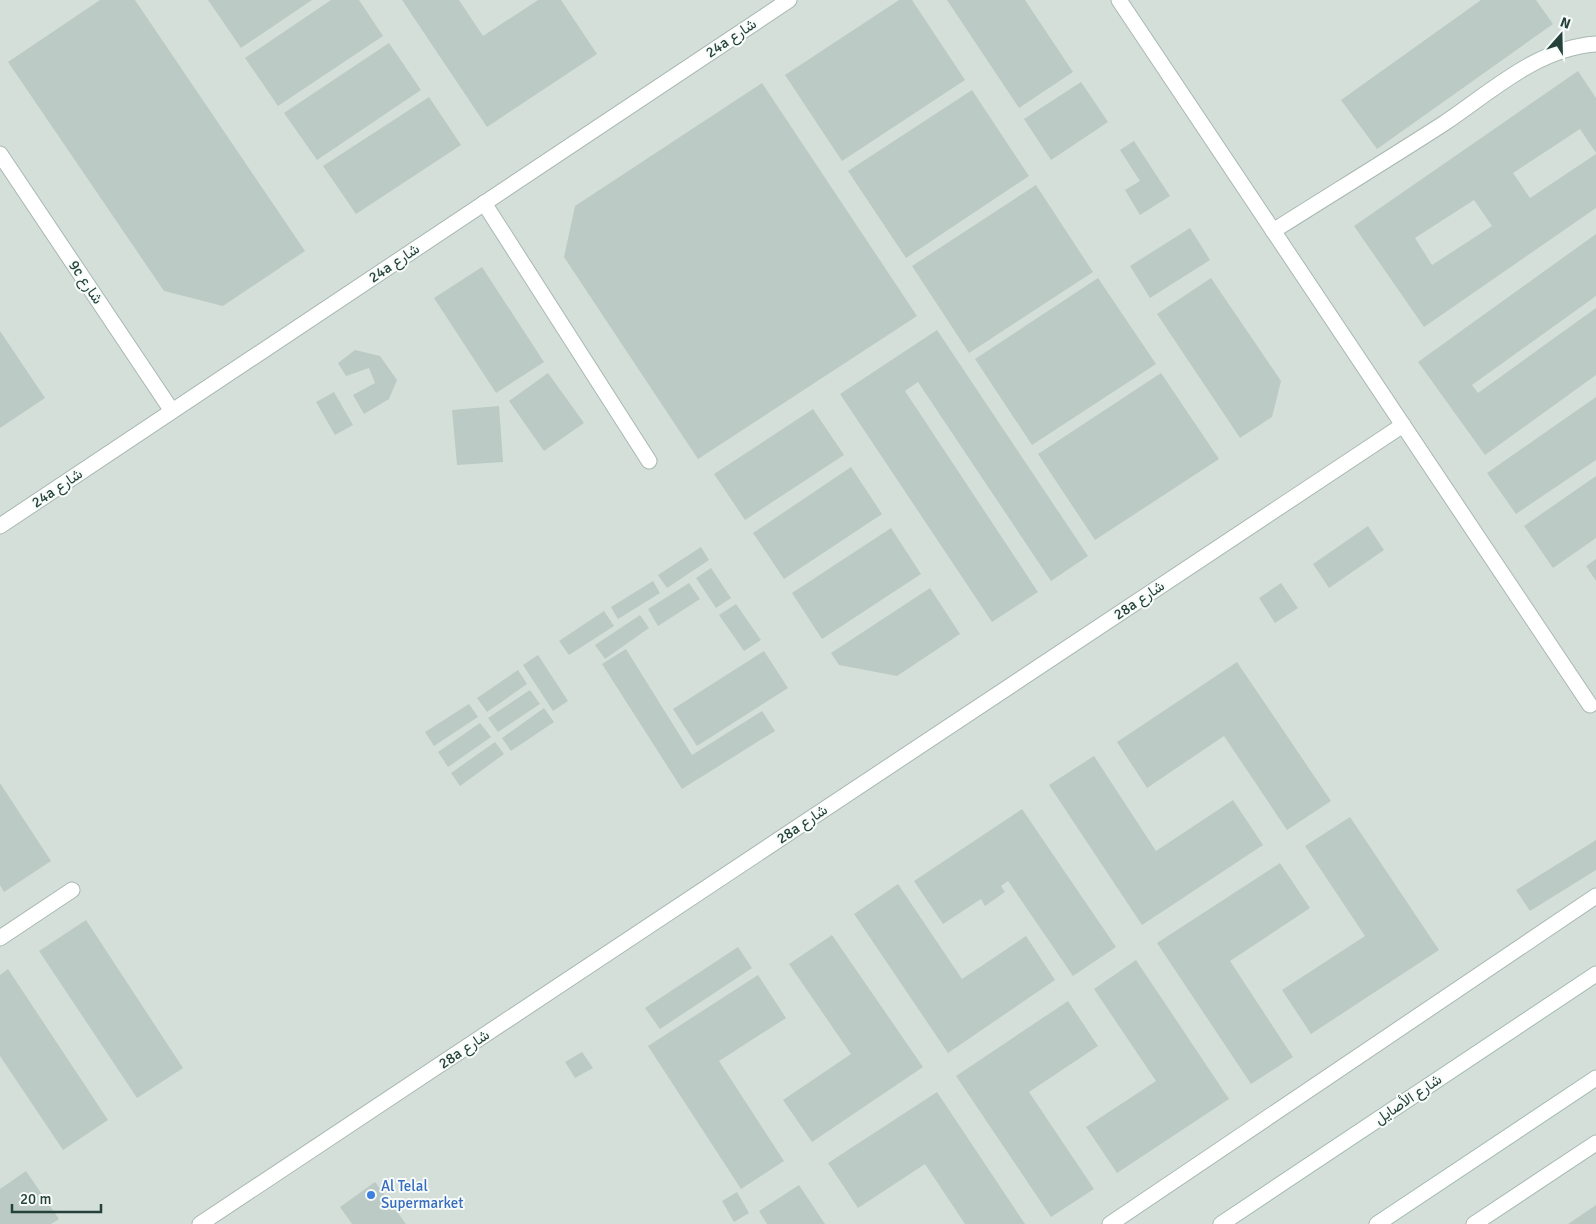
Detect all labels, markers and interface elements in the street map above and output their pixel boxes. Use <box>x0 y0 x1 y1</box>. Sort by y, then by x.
north arrow <box>1536 10 1586 60</box>
street label: 24a شارع <box>702 14 761 63</box>
text: N <box>1558 14 1573 33</box>
street label: 24a شارع <box>365 239 424 288</box>
street label: 9c شارع <box>63 257 107 308</box>
street label: 24a شارع <box>28 464 87 513</box>
street label: 28a شارع <box>1110 576 1169 625</box>
street label: 28a شارع <box>773 800 832 849</box>
street label: 28a شارع <box>435 1025 494 1074</box>
street label: شارع الأصايل <box>1371 1070 1446 1130</box>
place label: Al Telal Supermarket <box>381 1177 464 1212</box>
scale bar <box>12 1182 101 1214</box>
marker: Al Telal Supermarket <box>365 1189 377 1201</box>
text: 20 m <box>20 1190 51 1208</box>

